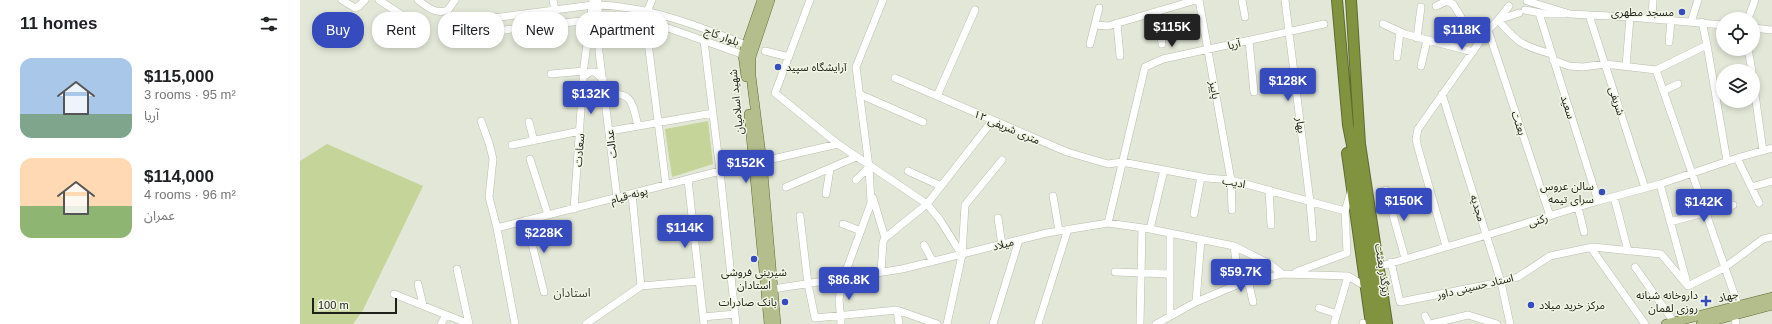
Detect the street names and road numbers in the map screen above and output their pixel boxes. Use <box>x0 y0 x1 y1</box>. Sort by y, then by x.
street label: بلوار کاج <box>702 24 741 50</box>
street label: آریا <box>1226 36 1243 52</box>
street label: شهید اسلامیان <box>727 68 746 135</box>
street label: پاییز <box>1205 79 1222 100</box>
street label: شریفی <box>1606 85 1627 118</box>
street label: سعید <box>1558 94 1578 121</box>
street label: ۱۲ متری شریفی <box>972 108 1042 147</box>
street label: بعثت <box>1508 109 1529 137</box>
street label: بهار <box>1293 115 1308 134</box>
street label: عدالت <box>603 128 619 159</box>
street label: سعادت <box>572 132 586 167</box>
street label: ادیب <box>1221 174 1247 191</box>
street label: پونه-قیام <box>609 184 649 208</box>
street label: مجدیه <box>1467 193 1488 223</box>
street label: رکنی <box>1527 211 1550 230</box>
street label: میلاد <box>991 235 1016 254</box>
street label: زیرگذر بعثت <box>1372 243 1393 297</box>
street label: استاد حسینی داور <box>1434 271 1515 302</box>
street label: جهاد <box>1717 288 1740 305</box>

